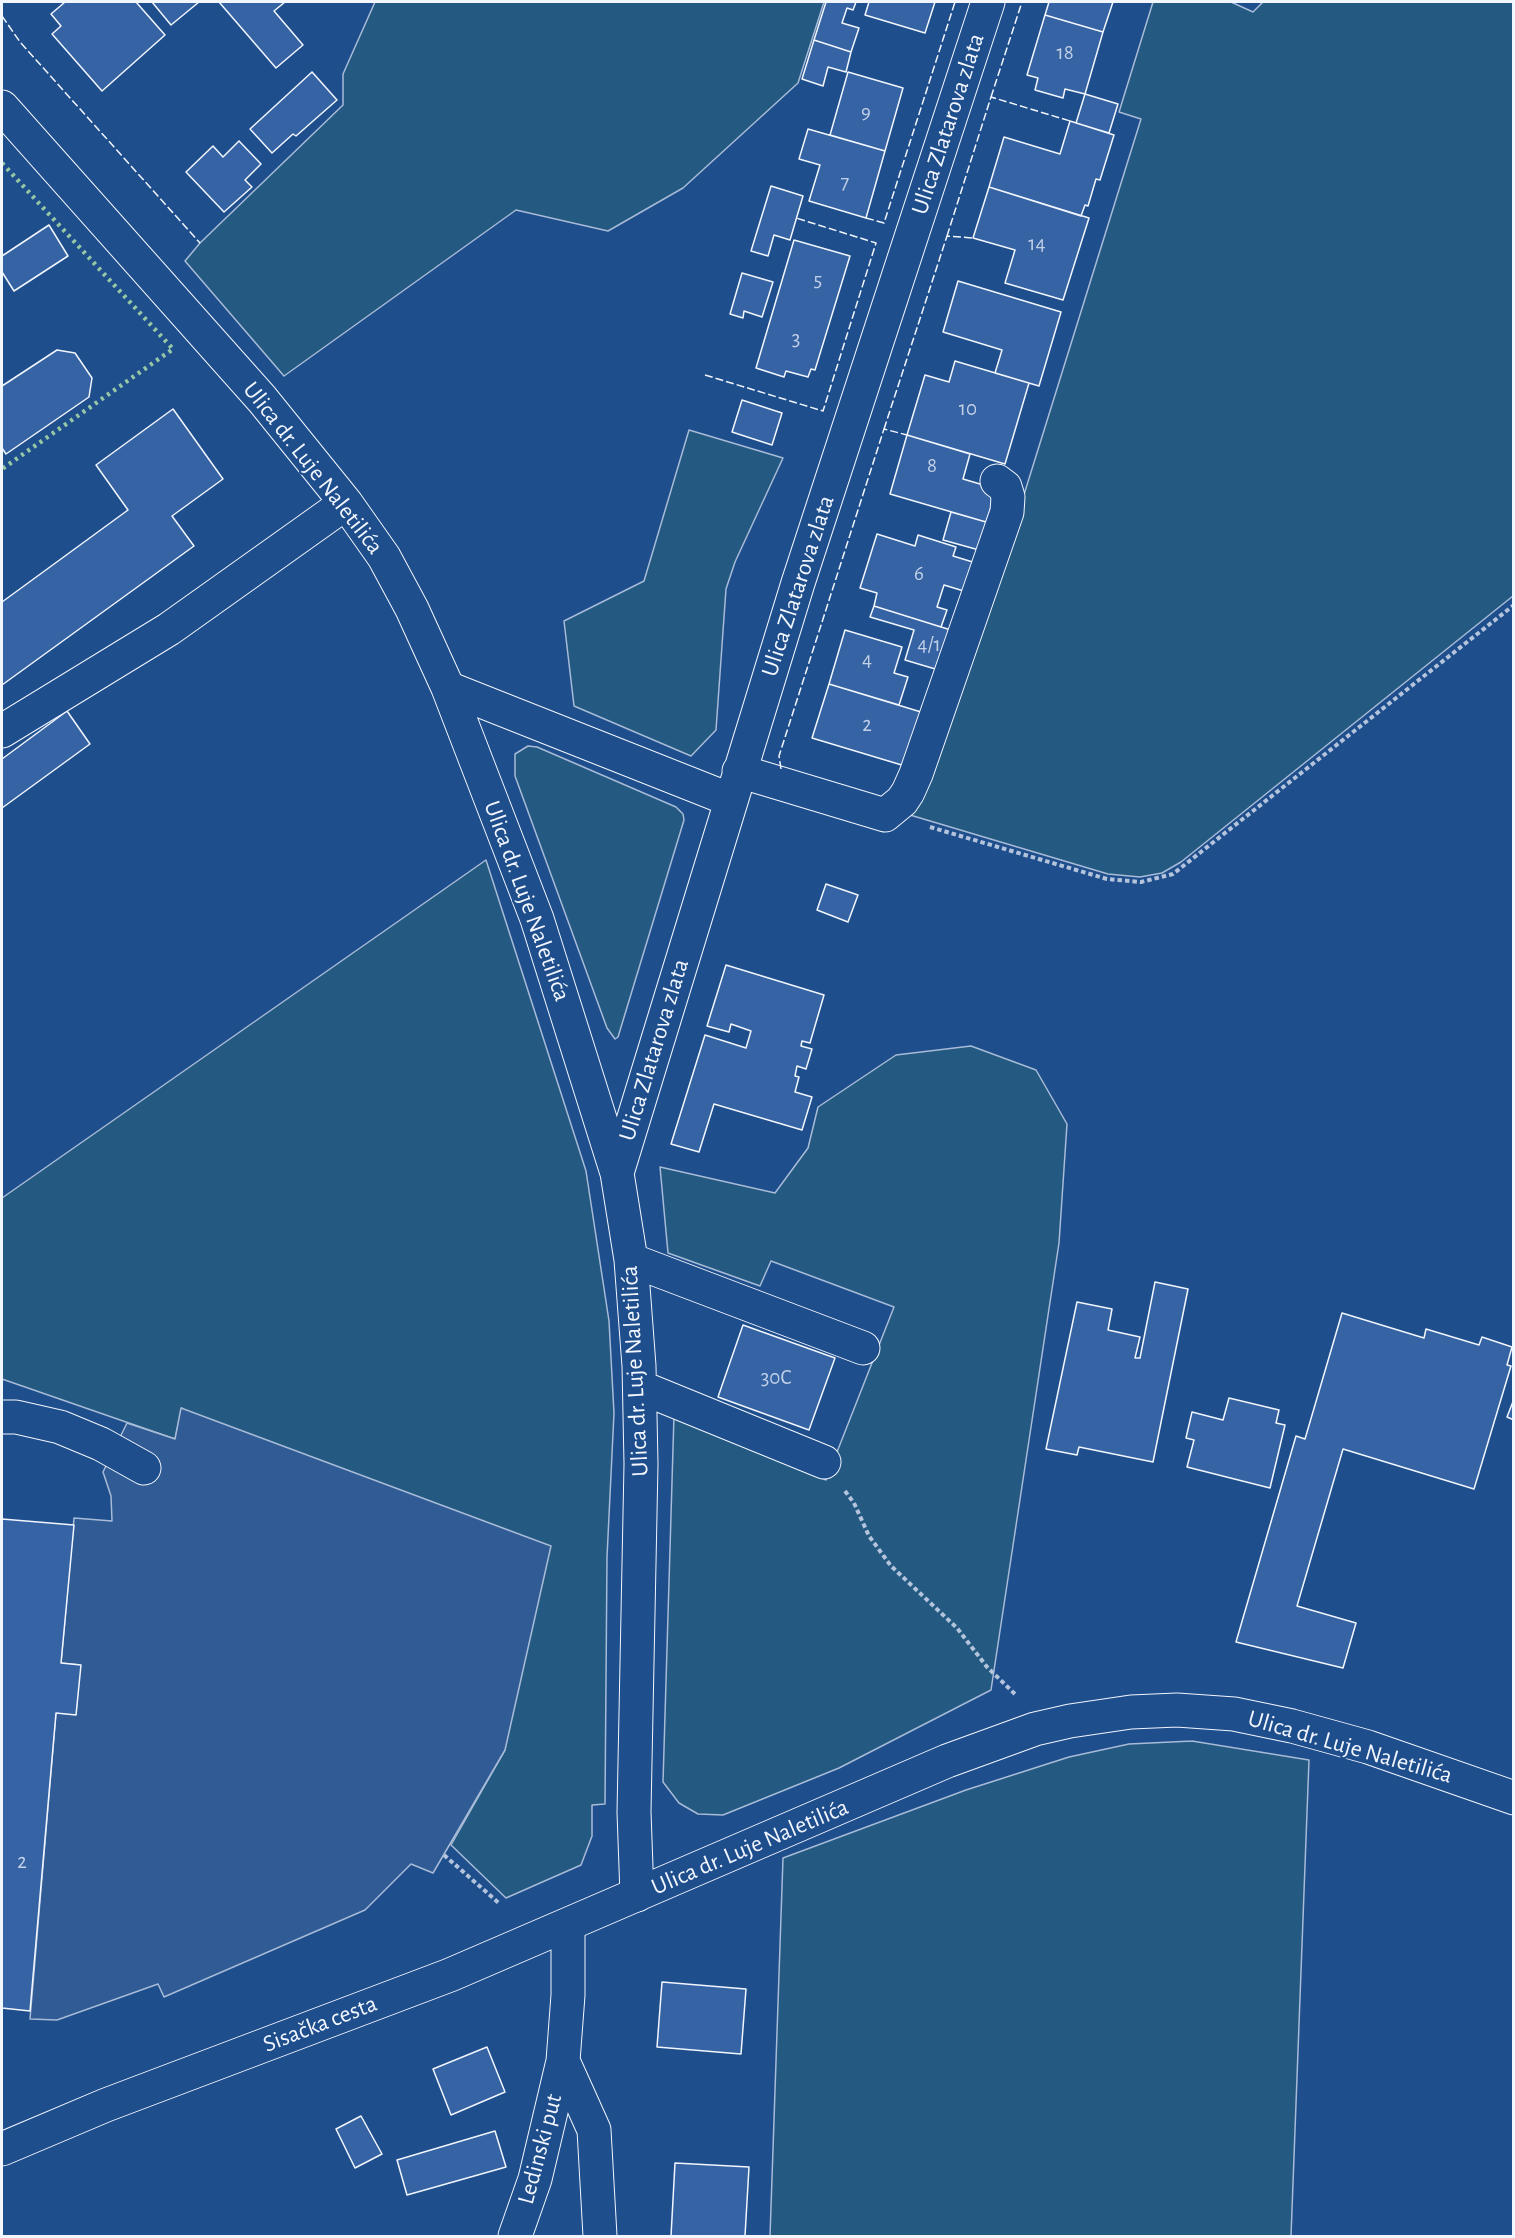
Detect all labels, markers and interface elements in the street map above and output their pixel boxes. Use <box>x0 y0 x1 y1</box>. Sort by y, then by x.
street label: Ulica Zlatarova zlata <box>905 30 991 218</box>
house number: 18 <box>1056 40 1074 66</box>
house number: 9 <box>861 99 871 125</box>
house number: 7 <box>841 170 849 196</box>
house number: 14 <box>1028 231 1046 257</box>
house number: 5 <box>814 267 822 293</box>
house number: 3 <box>792 326 800 352</box>
street label: Ulica dr. Luje Naletilića <box>237 376 389 560</box>
house number: 10 <box>959 396 977 422</box>
house number: 8 <box>927 453 937 479</box>
street label: Ulica Zlatarova zlata <box>755 492 841 680</box>
house number: 6 <box>914 561 924 587</box>
house number: 4/1 <box>917 632 941 658</box>
house number: 4 <box>862 647 872 673</box>
house number: 2 <box>862 712 872 738</box>
street label: Ulica dr. Luje Naletilića <box>477 797 577 1005</box>
street label: Ulica Zlatarova zlata <box>613 956 695 1144</box>
street label: Ulica dr. Luje Naletilića <box>615 1265 655 1477</box>
house number: 30C <box>761 1365 791 1391</box>
street label: Ulica dr. Luje Naletilića <box>1244 1704 1456 1790</box>
street label: Ulica dr. Luje Naletilića <box>647 1792 853 1902</box>
house number: 2 <box>17 1849 27 1875</box>
street label: Sisačka cesta <box>259 1989 381 2059</box>
street label: Ledinski put <box>511 2091 569 2207</box>

